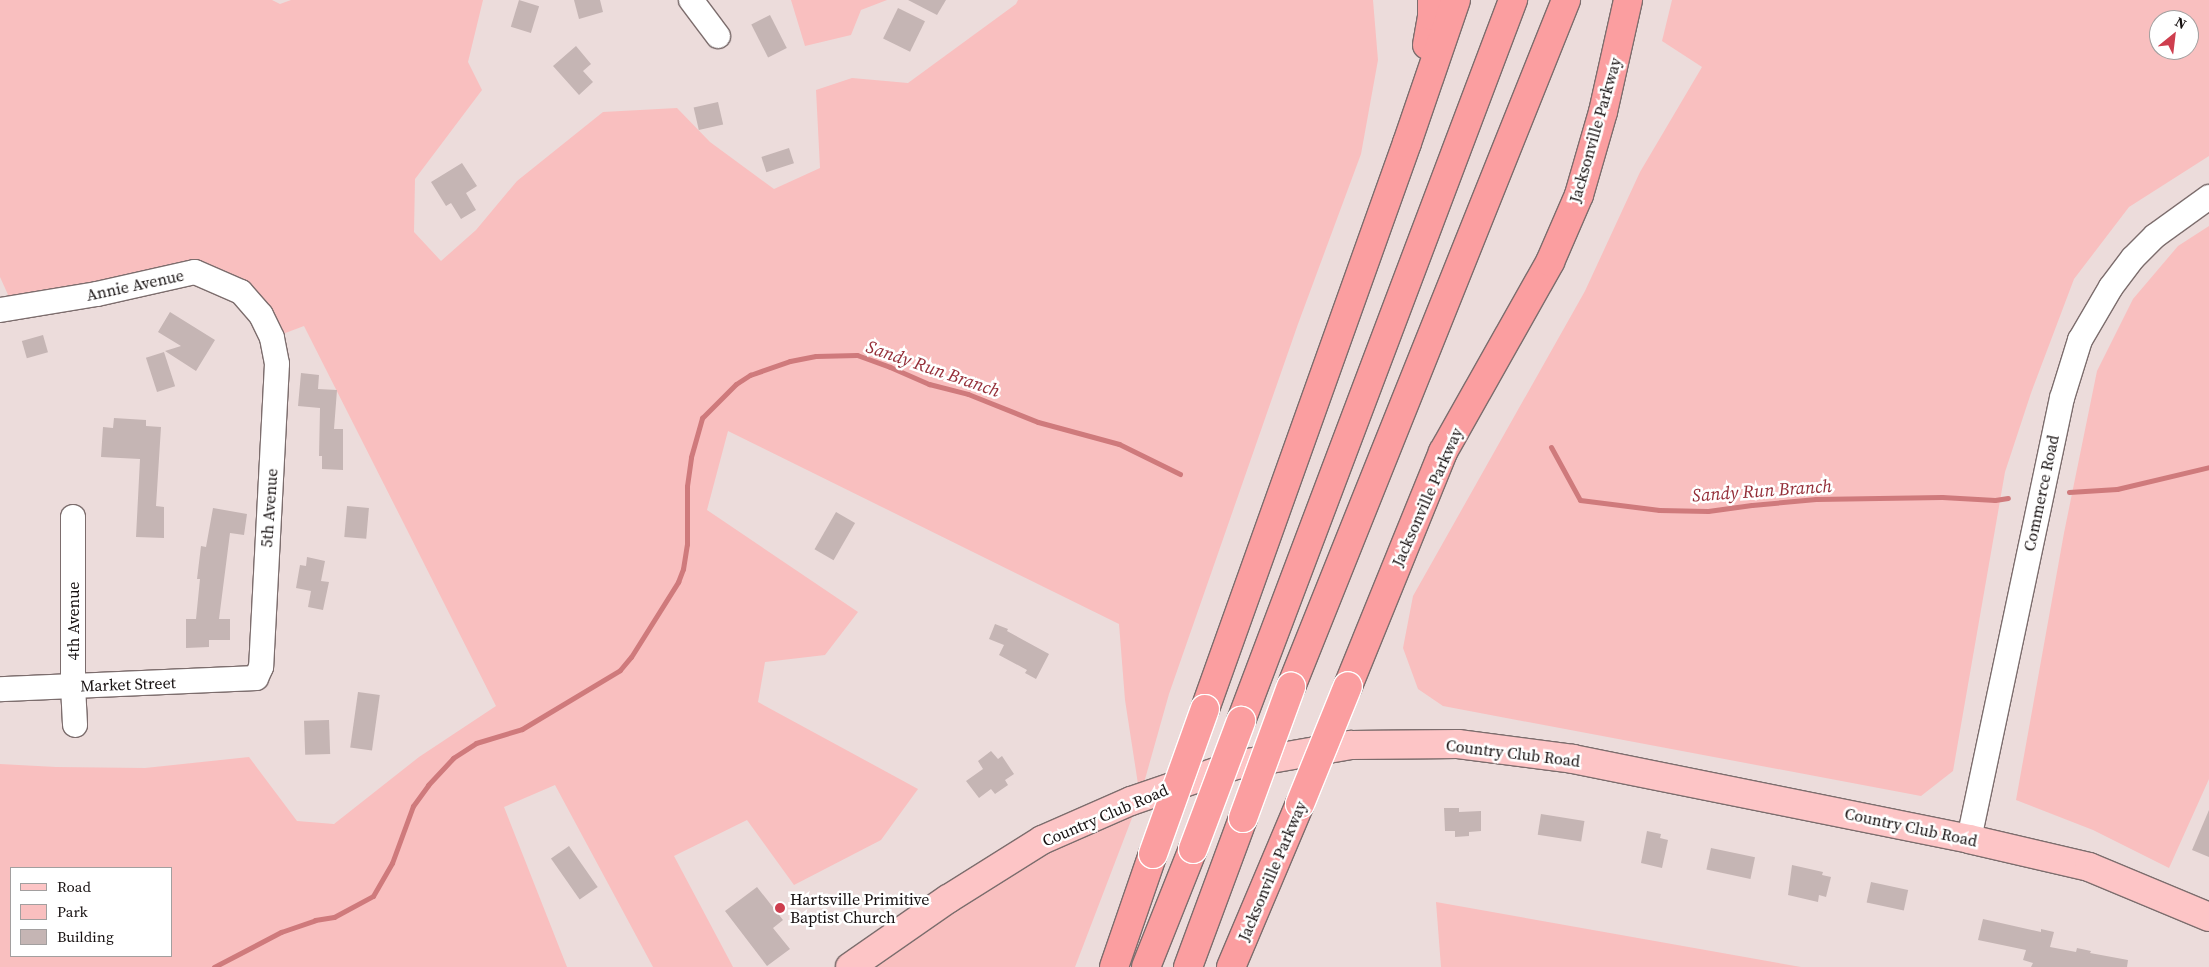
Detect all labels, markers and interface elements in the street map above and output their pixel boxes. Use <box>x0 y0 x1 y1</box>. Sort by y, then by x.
north arrow <box>2149 10 2199 60</box>
text: N <box>2171 12 2190 34</box>
street label: Jacksonville Parkway <box>1565 55 1625 205</box>
street label: Annie Avenue <box>84 265 186 305</box>
water label: Sandy Run Branch <box>863 336 1003 402</box>
street label: Jacksonville Parkway <box>1388 425 1466 569</box>
street label: Commerce Road <box>2019 433 2063 553</box>
street label: 5th Avenue <box>257 468 281 548</box>
water label: Sandy Run Branch <box>1691 475 1833 507</box>
street label: 4th Avenue <box>63 581 83 661</box>
street label: Market Street <box>80 673 176 695</box>
street label: Country Club Road <box>1445 735 1581 771</box>
street label: Country Club Road <box>1039 780 1171 850</box>
street label: Jacksonville Parkway <box>1234 798 1310 944</box>
street label: Country Club Road <box>1843 804 1979 850</box>
legend <box>10 867 172 957</box>
text: Road <box>57 876 91 897</box>
place label: Hartsville Primitive Baptist Church <box>790 889 929 927</box>
text: Park <box>57 901 88 922</box>
marker: Hartsville Primitive Baptist Church <box>774 902 786 914</box>
text: Building <box>57 926 114 947</box>

